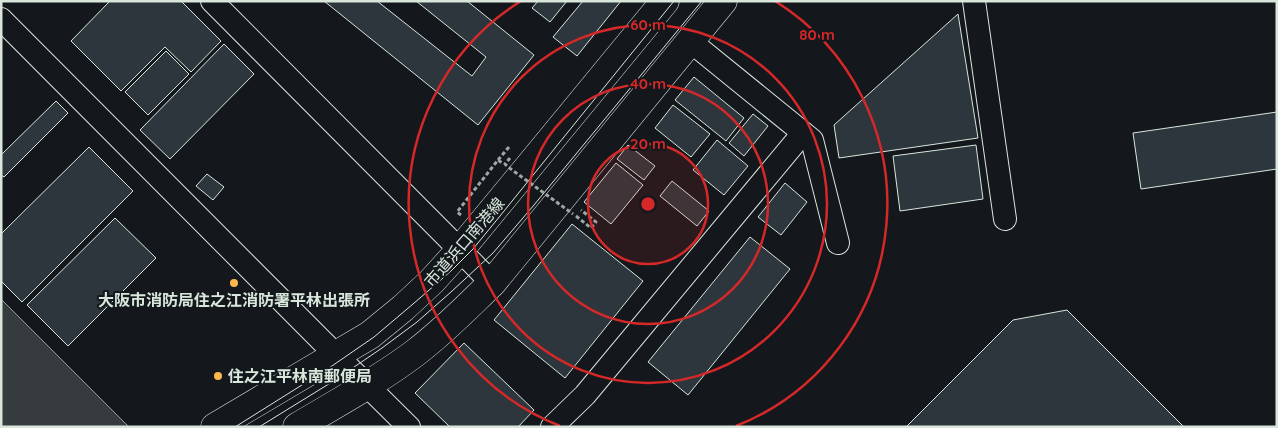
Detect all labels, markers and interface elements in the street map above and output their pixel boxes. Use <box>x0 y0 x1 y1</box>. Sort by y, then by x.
text: 60 m <box>630 15 666 34</box>
text: 80 m <box>799 25 835 44</box>
text: 40 m <box>630 74 666 93</box>
text: 20 m <box>630 134 666 153</box>
street label: 市道浜口南港線 <box>420 193 508 291</box>
centre of rings <box>639 195 657 213</box>
marker: 大阪市消防局住之江消防署平林出張所 <box>228 277 240 289</box>
place label: 大阪市消防局住之江消防署平林出張所 <box>98 290 370 310</box>
place label: 住之江平林南郵便局 <box>227 366 372 386</box>
marker: 住之江平林南郵便局 <box>212 370 224 382</box>

